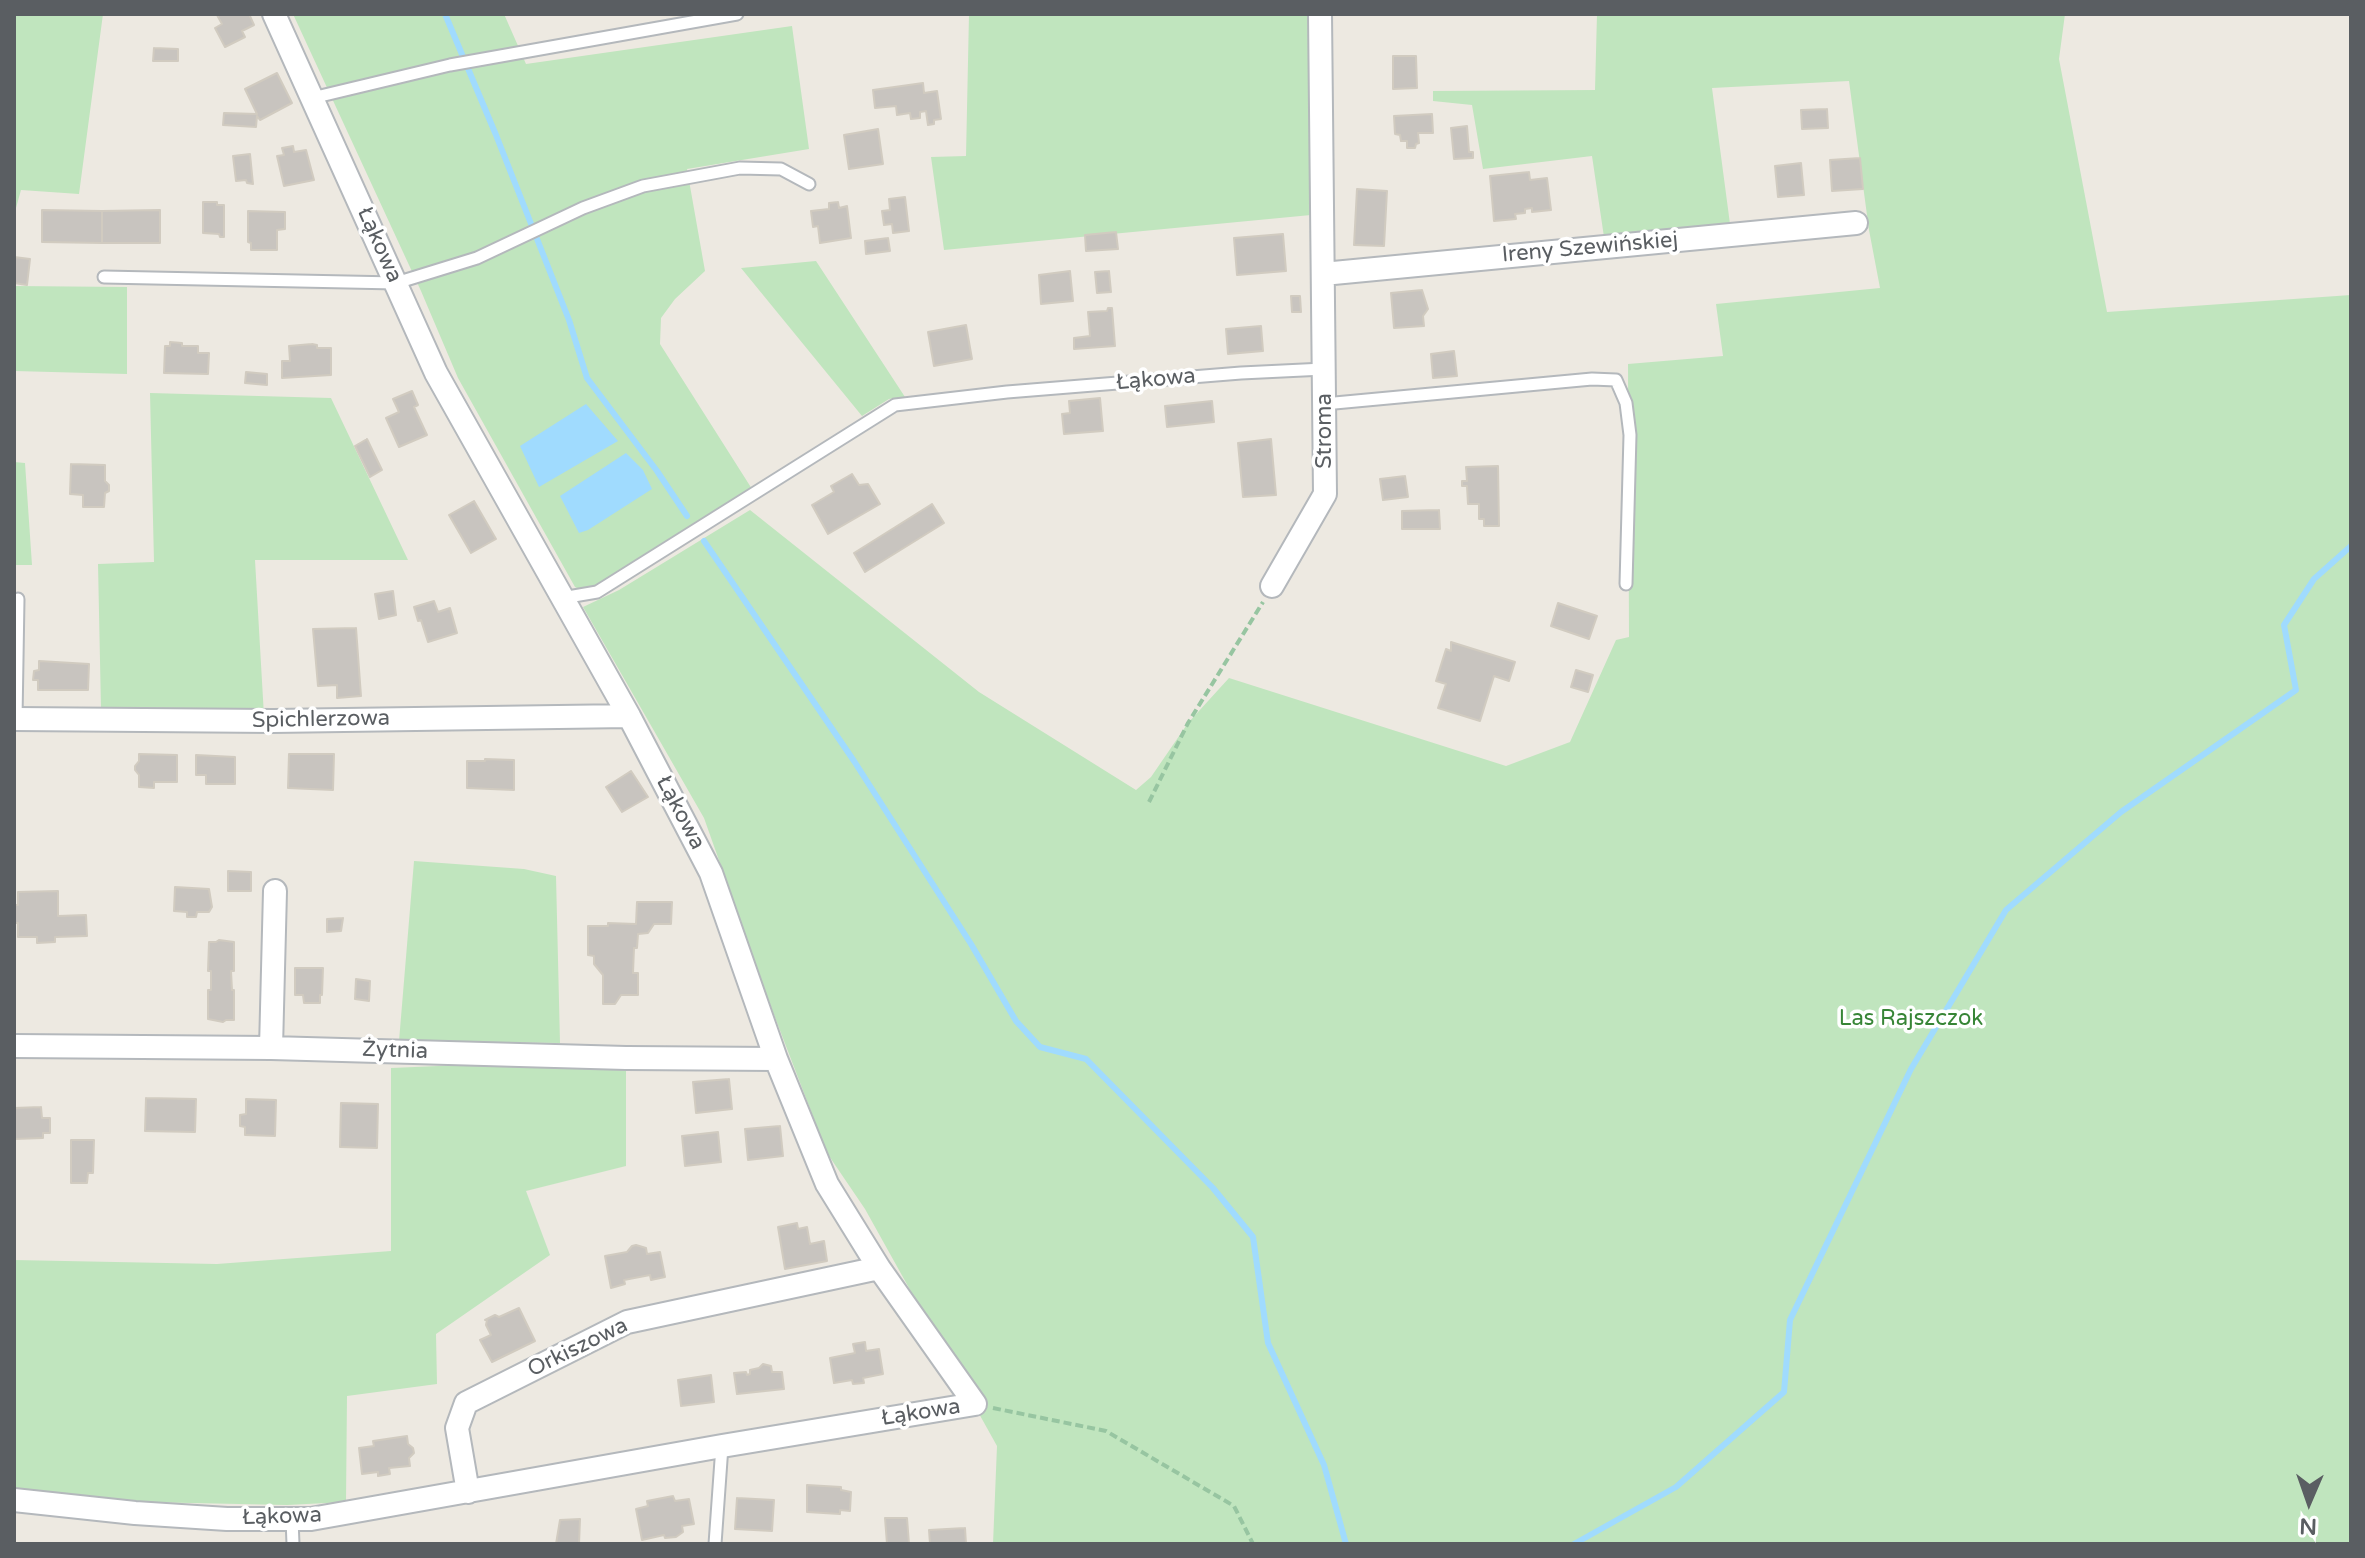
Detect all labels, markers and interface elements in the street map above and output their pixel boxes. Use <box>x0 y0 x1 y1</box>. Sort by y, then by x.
street label: Łąkowa <box>351 203 407 287</box>
street label: Ireny Szewińskiej <box>1501 227 1679 269</box>
street label: Łąkowa <box>1115 363 1197 397</box>
street label: Stroma <box>1312 393 1338 469</box>
street label: Spichlerzowa <box>252 706 390 734</box>
street label: Łąkowa <box>650 772 710 854</box>
park label: Las Rajszczok <box>1839 1006 1983 1032</box>
street label: Żytnia <box>362 1037 428 1065</box>
street label: Orkiszowa <box>524 1312 632 1384</box>
street label: Łąkowa <box>880 1394 962 1432</box>
north arrow <box>2269 1462 2349 1542</box>
street label: Łąkowa <box>242 1502 322 1532</box>
text: N <box>2299 1513 2317 1539</box>

